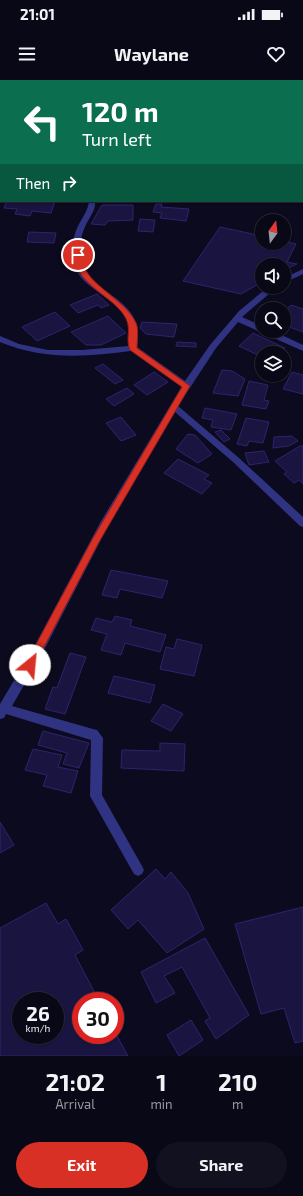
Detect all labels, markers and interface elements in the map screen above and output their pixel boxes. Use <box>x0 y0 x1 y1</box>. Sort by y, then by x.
text: 21:01 <box>20 5 55 23</box>
icon: menu <box>16 43 38 65</box>
text: Waylane <box>114 43 189 65</box>
icon: heart <box>265 43 287 65</box>
text: 120 m <box>82 94 159 128</box>
icon: left <box>16 96 68 148</box>
text: Turn left <box>82 128 152 150</box>
icon: right <box>58 172 80 194</box>
text: Then <box>16 174 50 192</box>
north arrow <box>255 214 291 250</box>
map controls <box>255 214 291 382</box>
pin <box>61 238 95 272</box>
icon: arrive <box>67 244 89 266</box>
button: sound <box>255 258 291 294</box>
button: search <box>255 302 291 338</box>
button: layers <box>255 346 291 382</box>
position arrow <box>9 644 51 686</box>
speed limit sign: 30 <box>72 992 124 1044</box>
text: 26 <box>26 1001 50 1025</box>
text: km/h <box>26 1022 50 1034</box>
text: 21:02 <box>45 1067 105 1096</box>
text: 1 <box>156 1067 167 1096</box>
text: 210 <box>218 1067 258 1096</box>
text: Arrival <box>55 1096 95 1112</box>
text: min <box>150 1096 173 1112</box>
text: m <box>232 1096 243 1112</box>
button: Exit <box>16 1142 148 1188</box>
button: Share <box>156 1142 287 1188</box>

